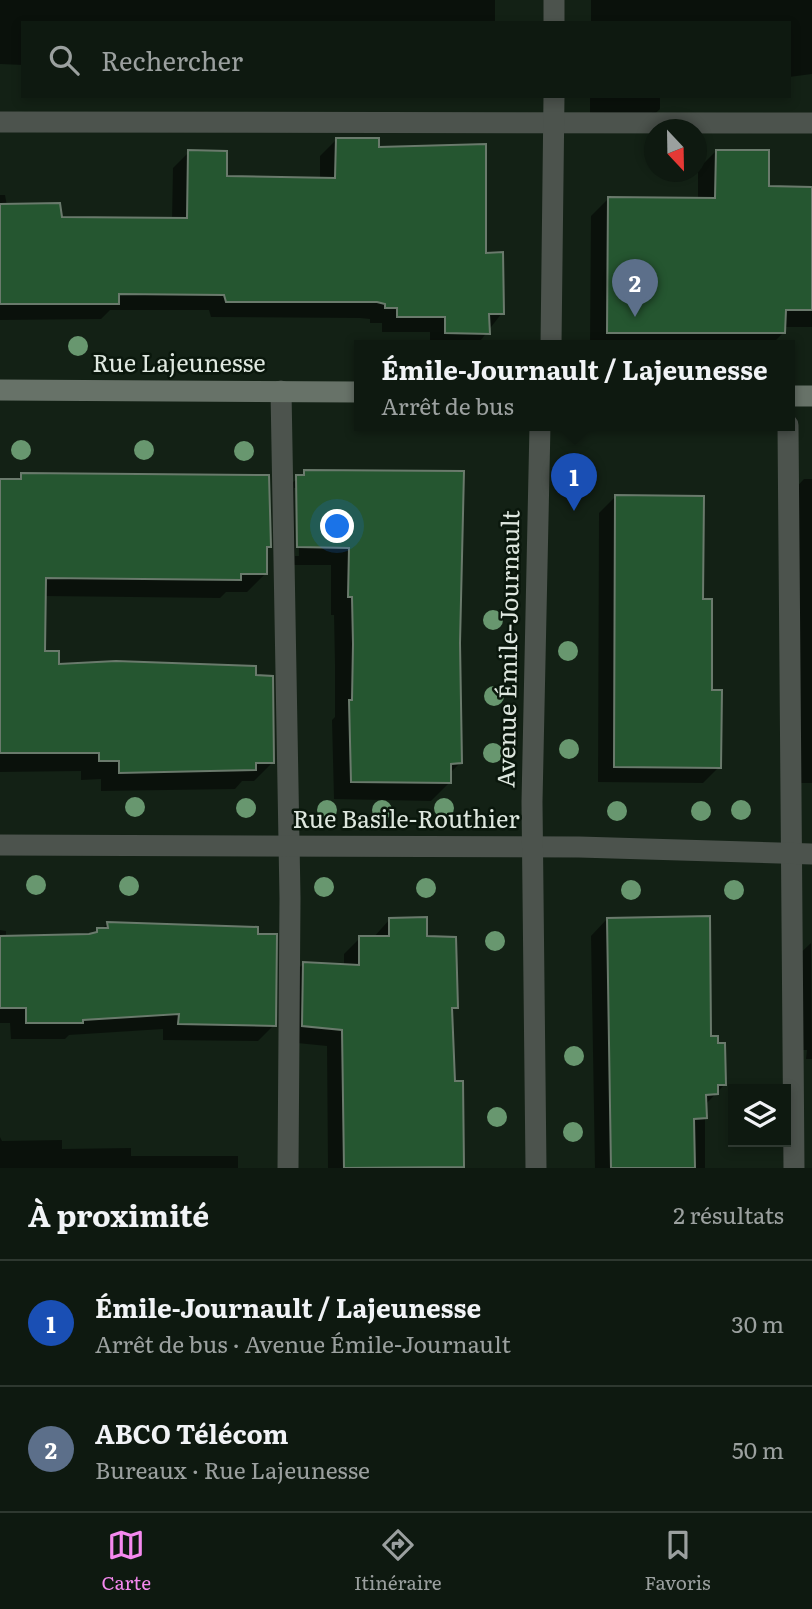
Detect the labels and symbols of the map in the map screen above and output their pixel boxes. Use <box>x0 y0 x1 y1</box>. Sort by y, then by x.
north arrow <box>644 119 707 182</box>
pin: 2 <box>612 259 658 317</box>
street label: Rue Lajeunesse <box>92 344 266 379</box>
pin: 1 <box>551 453 597 511</box>
your location <box>320 509 354 543</box>
street label: Avenue Émile-Journault <box>487 509 526 788</box>
street label: Rue Basile-Routhier <box>292 800 520 835</box>

